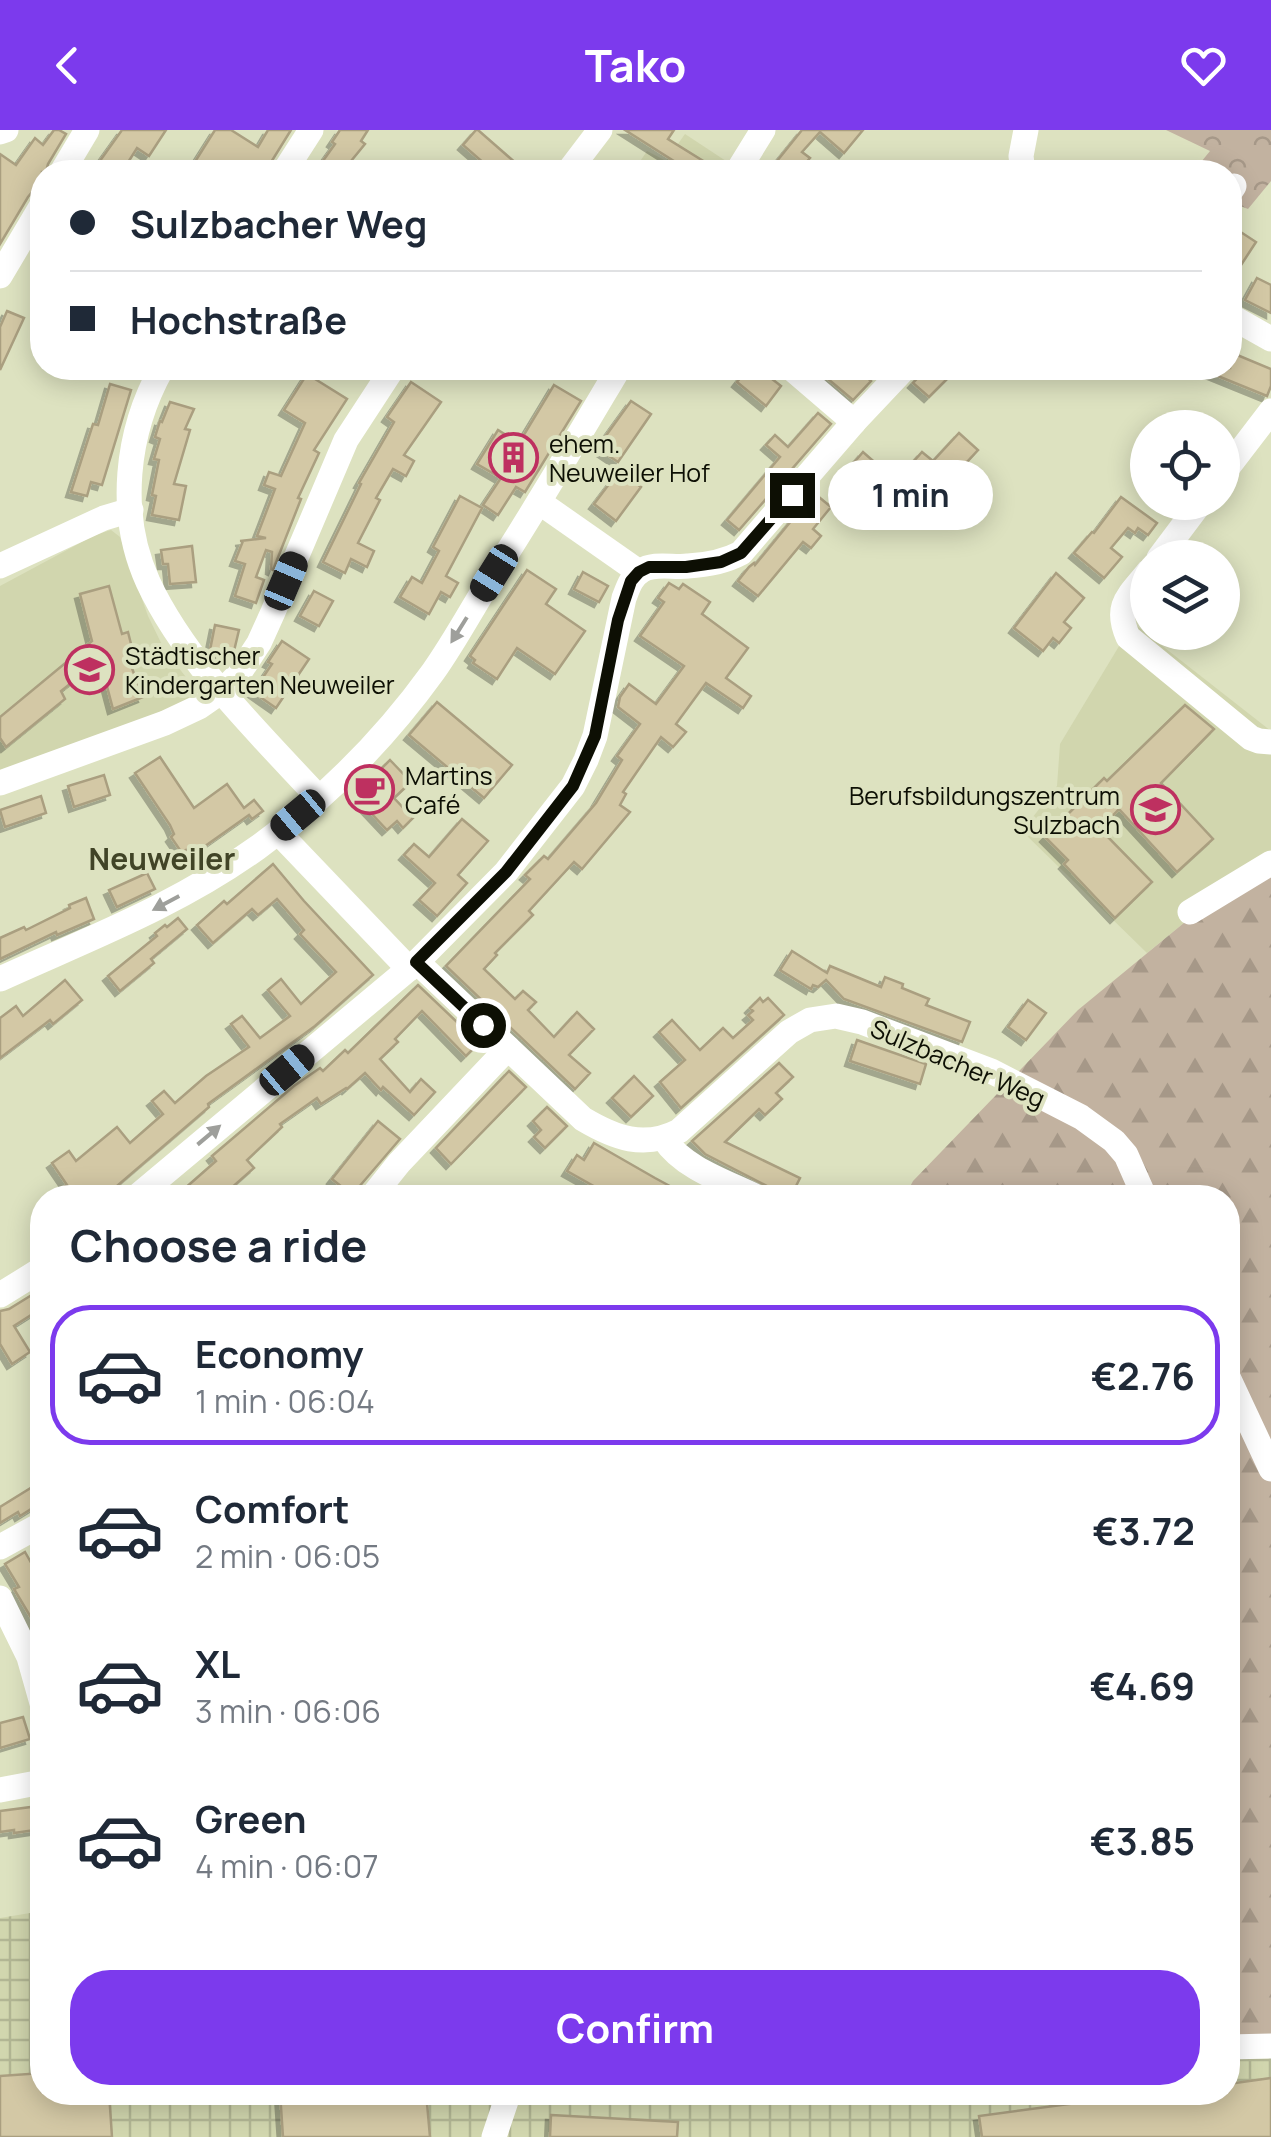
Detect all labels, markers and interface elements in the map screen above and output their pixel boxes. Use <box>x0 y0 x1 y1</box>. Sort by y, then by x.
text: Tako <box>585 34 686 96</box>
icon: back <box>40 38 95 93</box>
icon: heart <box>1176 38 1231 93</box>
text: Sulzbacher Weg <box>130 197 427 249</box>
text: Hochstraße <box>130 293 347 345</box>
map controls <box>1130 410 1240 650</box>
button: locate <box>1130 410 1240 520</box>
place label: ehem. Neuweiler Hof <box>549 426 710 490</box>
building icon: ehem. Neuweiler Hof <box>488 431 540 483</box>
callout: 1 min <box>827 460 992 530</box>
route end <box>770 473 815 518</box>
text: 1 min <box>871 473 950 517</box>
car <box>465 540 523 606</box>
button: layers <box>1130 540 1240 650</box>
car <box>260 548 312 614</box>
one-way arrow <box>450 616 468 643</box>
place label: Städtischer Kindergarten Neuweiler <box>125 638 395 702</box>
school or university icon: Städtischer Kindergarten Neuweiler <box>64 643 116 695</box>
place label: Martins Café <box>405 758 493 822</box>
cafe icon: Martins Café <box>344 763 396 815</box>
place label: Berufsbildungszentrum Sulzbach <box>849 778 1120 842</box>
school or university icon: Berufsbildungszentrum Sulzbach <box>1129 783 1181 835</box>
car <box>265 784 331 846</box>
district label: Neuweiler <box>89 838 235 879</box>
one-way arrow <box>152 894 180 911</box>
route start <box>461 1003 506 1048</box>
street label: Sulzbacher Weg <box>865 1010 1051 1116</box>
car <box>254 1039 320 1101</box>
one-way arrow <box>197 1125 222 1146</box>
text: Choose a ride <box>70 1214 367 1276</box>
text: Economy <box>195 1327 364 1379</box>
icon: car <box>75 1330 165 1420</box>
text: €2.76 <box>1091 1349 1195 1401</box>
text: 1 min · 06:04 <box>195 1379 375 1423</box>
text: Comfort <box>195 1482 349 1534</box>
icon: car <box>75 1485 165 1575</box>
text: €3.72 <box>1093 1504 1195 1556</box>
text: 2 min · 06:05 <box>195 1534 380 1578</box>
text: XL <box>195 1637 240 1689</box>
icon: car <box>75 1640 165 1730</box>
text: €4.69 <box>1090 1659 1195 1711</box>
text: 3 min · 06:06 <box>195 1689 381 1733</box>
text: Green <box>195 1792 307 1844</box>
icon: car <box>75 1795 165 1885</box>
text: €3.85 <box>1090 1814 1195 1866</box>
text: 4 min · 06:07 <box>195 1844 378 1888</box>
button: Confirm <box>70 1970 1200 2085</box>

